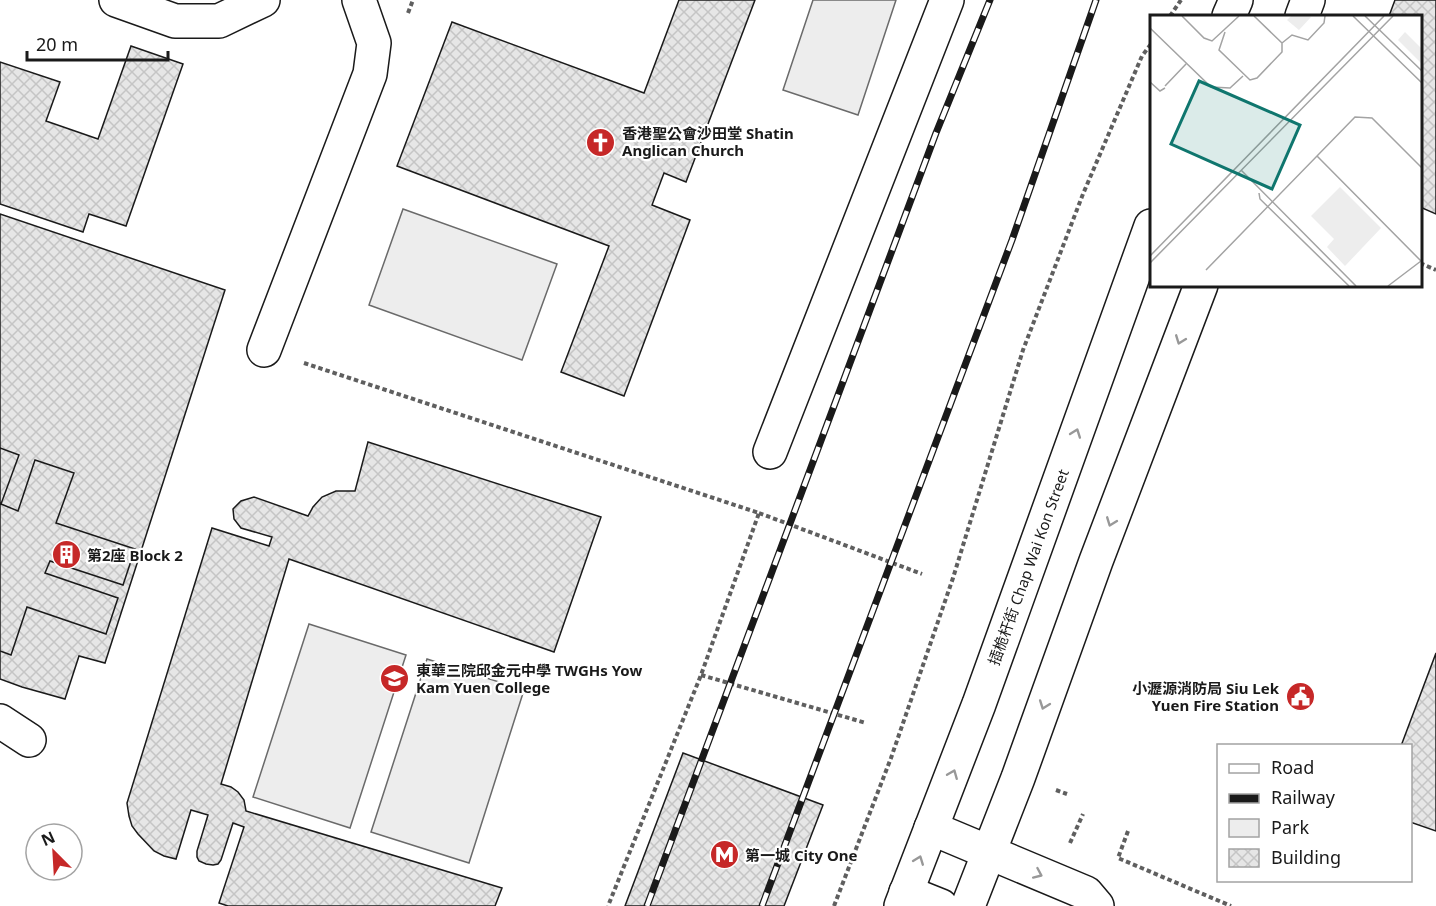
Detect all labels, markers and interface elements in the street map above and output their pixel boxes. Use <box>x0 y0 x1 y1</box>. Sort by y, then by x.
inset map <box>1150 15 1421 286</box>
scale bar <box>27 24 168 62</box>
text: 20 m <box>36 32 78 56</box>
place label: 香港聖公會沙田堂 Shatin Anglican Church <box>622 123 794 160</box>
church icon: 香港聖公會沙田堂 Shatin Anglican Church <box>585 126 617 158</box>
one-way arrow <box>1175 334 1188 345</box>
one-way arrow <box>1069 428 1082 439</box>
street label: 插桅杆街 Chap Wai Kon Street <box>983 466 1073 668</box>
one-way arrow <box>1106 516 1118 527</box>
building icon: 第2座 Block 2 <box>50 539 82 571</box>
place label: 第2座 Block 2 <box>87 545 183 565</box>
place label: 東華三院邱金元中學 TWGHs Yow Kam Yuen College <box>416 660 642 697</box>
school or university icon: 東華三院邱金元中學 TWGHs Yow Kam Yuen College <box>379 663 411 695</box>
place label: 小瀝源消防局 Siu Lek Yuen Fire Station <box>1132 678 1280 715</box>
public building icon: 小瀝源消防局 Siu Lek Yuen Fire Station <box>1284 681 1316 713</box>
one-way arrow <box>1039 699 1052 710</box>
legend <box>1217 744 1412 882</box>
text: Road <box>1271 755 1314 779</box>
one-way arrow <box>945 769 958 780</box>
text: Railway <box>1271 785 1336 809</box>
text: Park <box>1271 815 1309 839</box>
north arrow <box>24 822 84 882</box>
text: N <box>37 826 58 851</box>
metro station icon: 第一城 City One <box>708 839 740 871</box>
place label: 第一城 City One <box>745 845 858 865</box>
text: Building <box>1271 845 1341 869</box>
one-way arrow <box>911 856 924 866</box>
one-way arrow <box>1031 866 1042 878</box>

